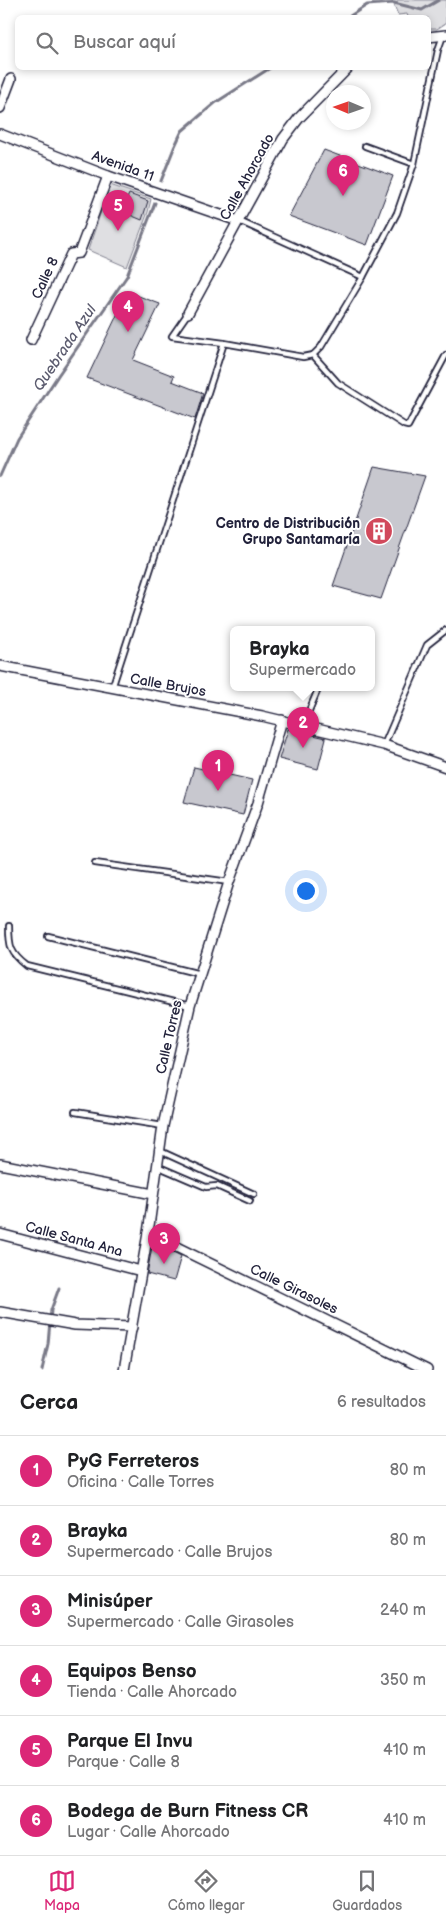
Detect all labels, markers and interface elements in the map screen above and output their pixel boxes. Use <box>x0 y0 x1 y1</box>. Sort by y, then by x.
search box <box>15 15 431 70</box>
icon: search <box>33 29 61 57</box>
text: Buscar aquí <box>73 31 176 54</box>
north arrow <box>326 85 371 130</box>
street label: Calle Ahorcado <box>216 131 278 223</box>
street label: Avenida 11 <box>90 147 156 185</box>
pin: 6 <box>327 155 359 196</box>
pin: 5 <box>102 190 134 231</box>
street label: Calle 8 <box>28 254 62 302</box>
pin: 4 <box>112 291 144 332</box>
water label: Quebrada Azul <box>29 301 101 395</box>
place label: Centro de Distribución Grupo Santamaría <box>216 515 360 548</box>
building icon: Centro de Distribución Grupo Santamaría <box>364 516 394 546</box>
popup <box>230 626 375 691</box>
text: Brayka <box>249 638 310 661</box>
text: Supermercado <box>249 661 356 680</box>
street label: Calle Brujos <box>129 670 207 700</box>
pin: 2 <box>287 707 319 748</box>
pin: 1 <box>202 750 234 791</box>
your location <box>293 878 319 904</box>
street label: Calle Torres <box>152 998 186 1076</box>
street label: Calle Santa Ana <box>23 1218 125 1260</box>
pin: 3 <box>148 1223 180 1264</box>
street label: Calle Girasoles <box>247 1260 341 1318</box>
text: Cerca <box>20 1390 78 1415</box>
text: 6 resultados <box>337 1393 426 1412</box>
text: PyG Ferreteros <box>67 1450 199 1473</box>
text: 1 <box>33 1461 39 1480</box>
text: 80 m <box>390 1461 426 1480</box>
text: Oficina · Calle Torres <box>67 1473 214 1492</box>
text: Brayka <box>67 1520 128 1543</box>
text: 2 <box>31 1531 41 1550</box>
text: 80 m <box>390 1531 426 1550</box>
text: Supermercado · Calle Brujos <box>67 1543 272 1562</box>
text: Minisúper <box>67 1590 153 1613</box>
text: 3 <box>31 1601 41 1620</box>
text: 240 m <box>380 1601 426 1620</box>
text: Supermercado · Calle Girasoles <box>67 1613 294 1632</box>
text: Equipos Benso <box>67 1660 197 1683</box>
text: 4 <box>31 1671 41 1690</box>
text: 350 m <box>380 1671 426 1690</box>
text: Tienda · Calle Ahorcado <box>67 1683 237 1702</box>
text: Parque El Invu <box>67 1730 193 1753</box>
text: 5 <box>31 1741 41 1760</box>
text: 410 m <box>383 1741 426 1760</box>
text: Parque · Calle 8 <box>67 1753 180 1772</box>
text: Bodega de Burn Fitness CR <box>67 1800 308 1823</box>
text: 6 <box>31 1811 41 1830</box>
text: 410 m <box>383 1811 426 1830</box>
text: Lugar · Calle Ahorcado <box>67 1823 230 1842</box>
tab: Mapa <box>44 1867 80 1914</box>
tab: Cómo llegar <box>168 1867 244 1914</box>
tab: Guardados <box>332 1867 402 1914</box>

